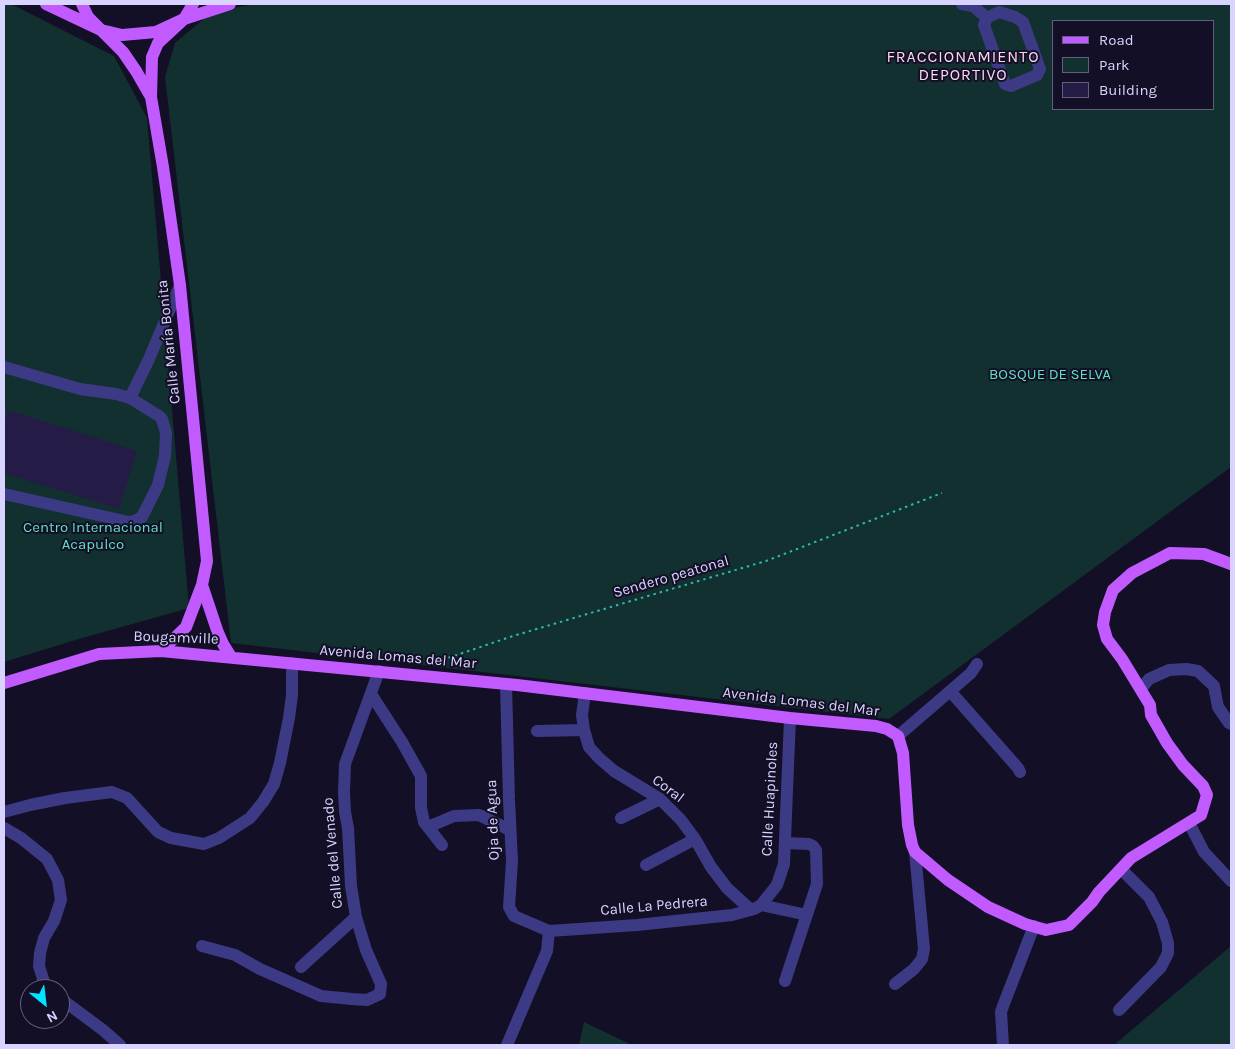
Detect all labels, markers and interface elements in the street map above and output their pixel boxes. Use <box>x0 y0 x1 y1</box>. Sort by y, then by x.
legend <box>1052 20 1215 110</box>
text: Road <box>1099 31 1134 49</box>
district label: FRACCIONAMIENTO DEPORTIVO <box>885 47 1041 85</box>
text: Park <box>1099 56 1129 74</box>
text: Building <box>1099 81 1157 99</box>
street label: Calle María Bonita <box>154 279 184 405</box>
park label: BOSQUE DE SELVA <box>989 366 1111 384</box>
park label: Centro Internacional Acapulco <box>23 519 163 554</box>
street label: Sendero peatonal <box>611 552 731 602</box>
street label: Bougamville <box>133 628 219 648</box>
street label: Avenida Lomas del Mar <box>319 641 477 673</box>
street label: Avenida Lomas del Mar <box>722 683 880 721</box>
street label: Calle Huapinoles <box>758 741 782 857</box>
street label: Coral <box>648 771 688 807</box>
street label: Oja de Agua <box>483 779 503 861</box>
street label: Calle del Venado <box>319 797 347 909</box>
street label: Calle La Pedrera <box>600 892 708 920</box>
north arrow <box>20 979 70 1029</box>
text: N <box>44 1007 61 1027</box>

